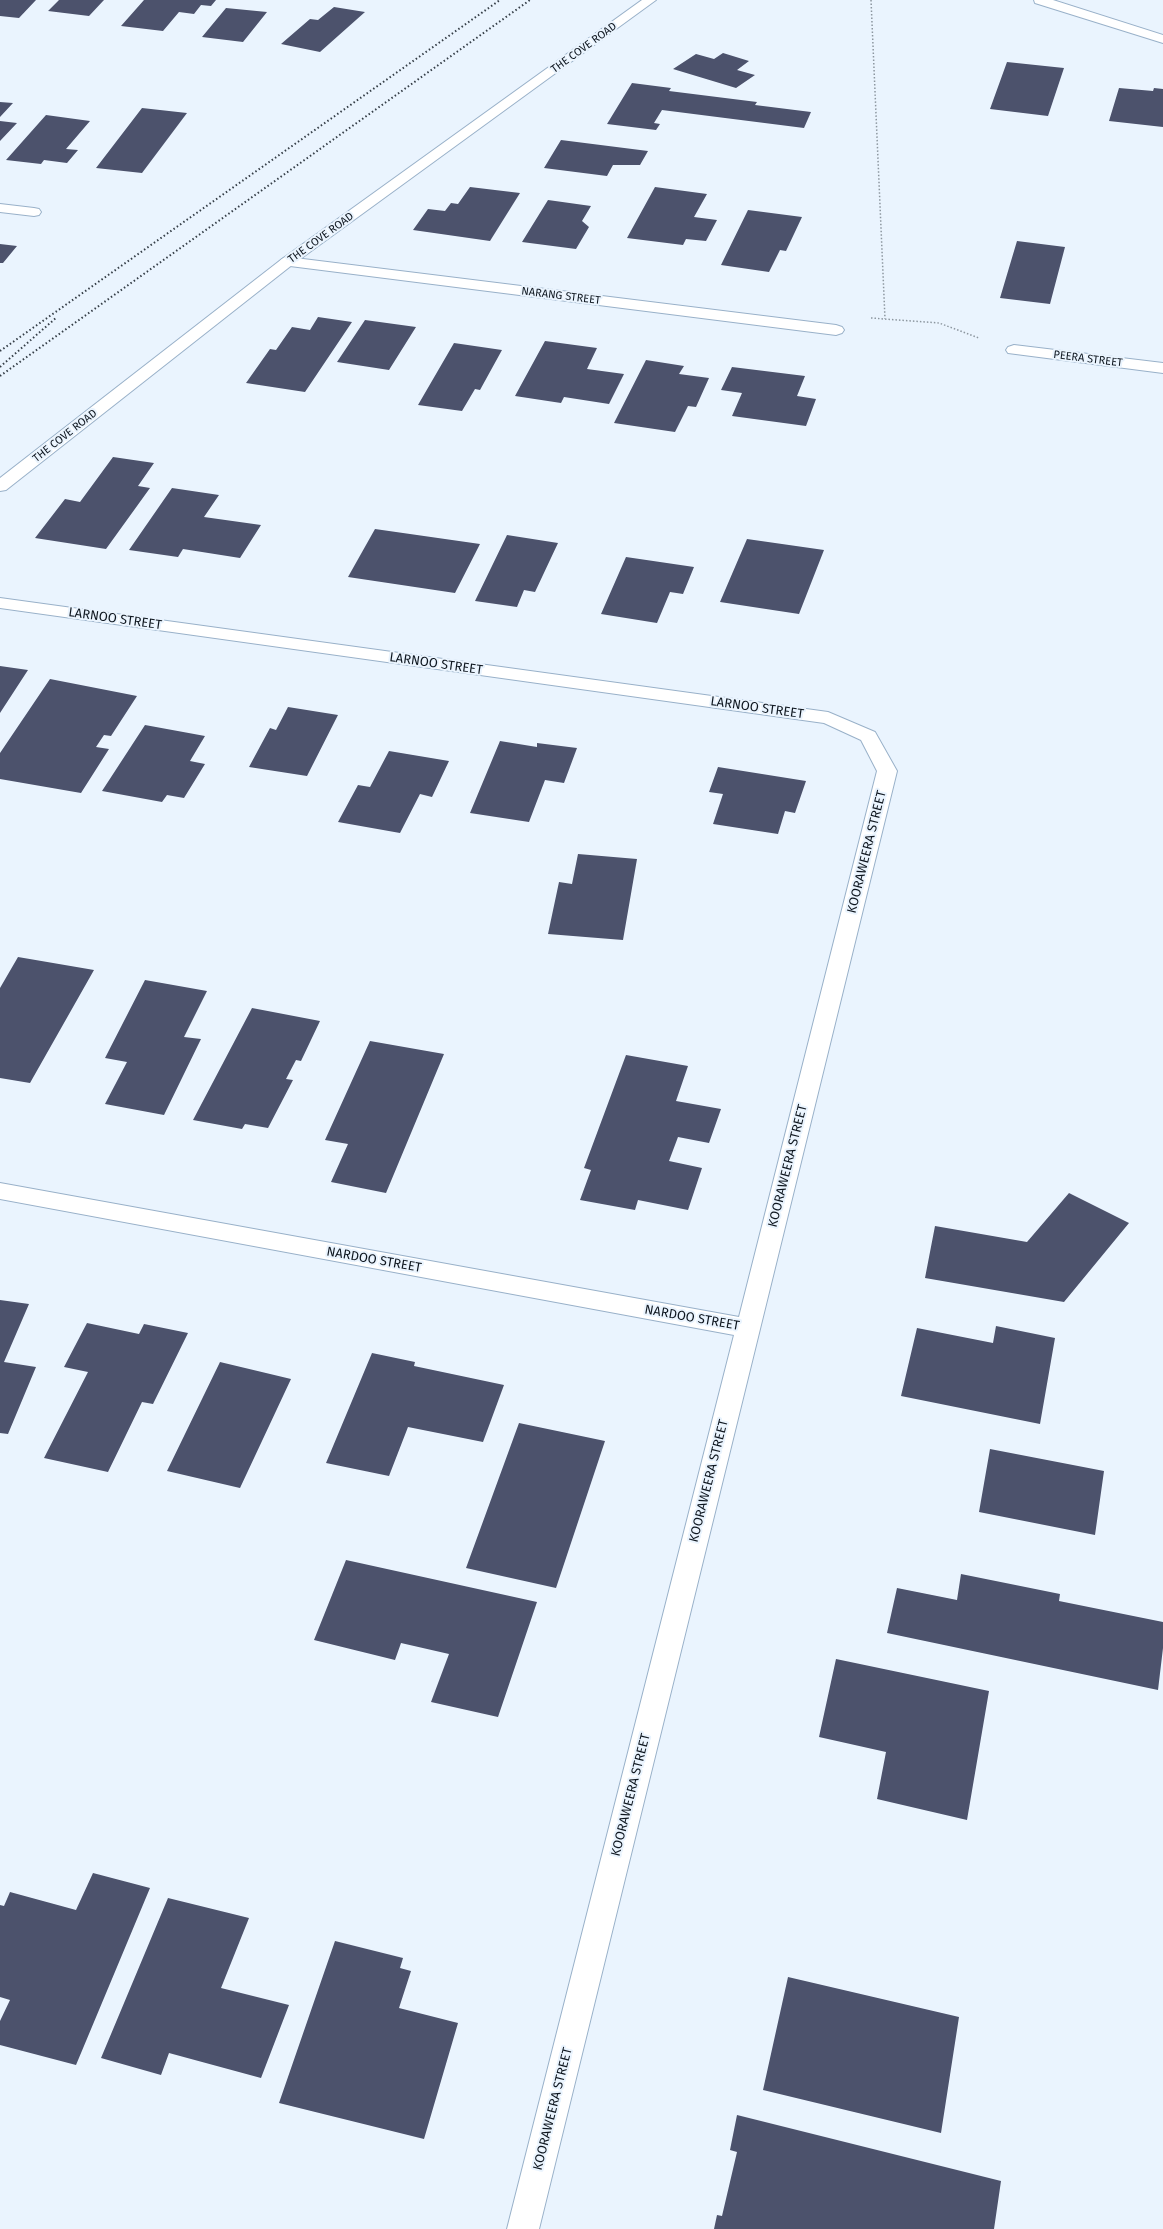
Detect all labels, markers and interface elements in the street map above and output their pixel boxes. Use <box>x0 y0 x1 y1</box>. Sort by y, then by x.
street label: THE COVE ROAD <box>549 20 619 76</box>
street label: THE COVE ROAD <box>286 210 356 266</box>
street label: NARANG STREET <box>521 285 601 307</box>
street label: PEERA STREET <box>1053 348 1123 370</box>
street label: THE COVE ROAD <box>30 407 100 465</box>
street label: LARNOO STREET <box>67 605 163 633</box>
street label: LARNOO STREET <box>388 650 484 678</box>
street label: LARNOO STREET <box>709 694 805 722</box>
street label: KOORAWEERA STREET <box>844 789 890 915</box>
street label: KOORAWEERA STREET <box>765 1103 811 1229</box>
street label: NARDOO STREET <box>325 1244 423 1276</box>
street label: NARDOO STREET <box>643 1302 741 1334</box>
street label: KOORAWEERA STREET <box>686 1418 732 1544</box>
street label: KOORAWEERA STREET <box>608 1732 654 1858</box>
street label: KOORAWEERA STREET <box>530 2046 576 2172</box>

